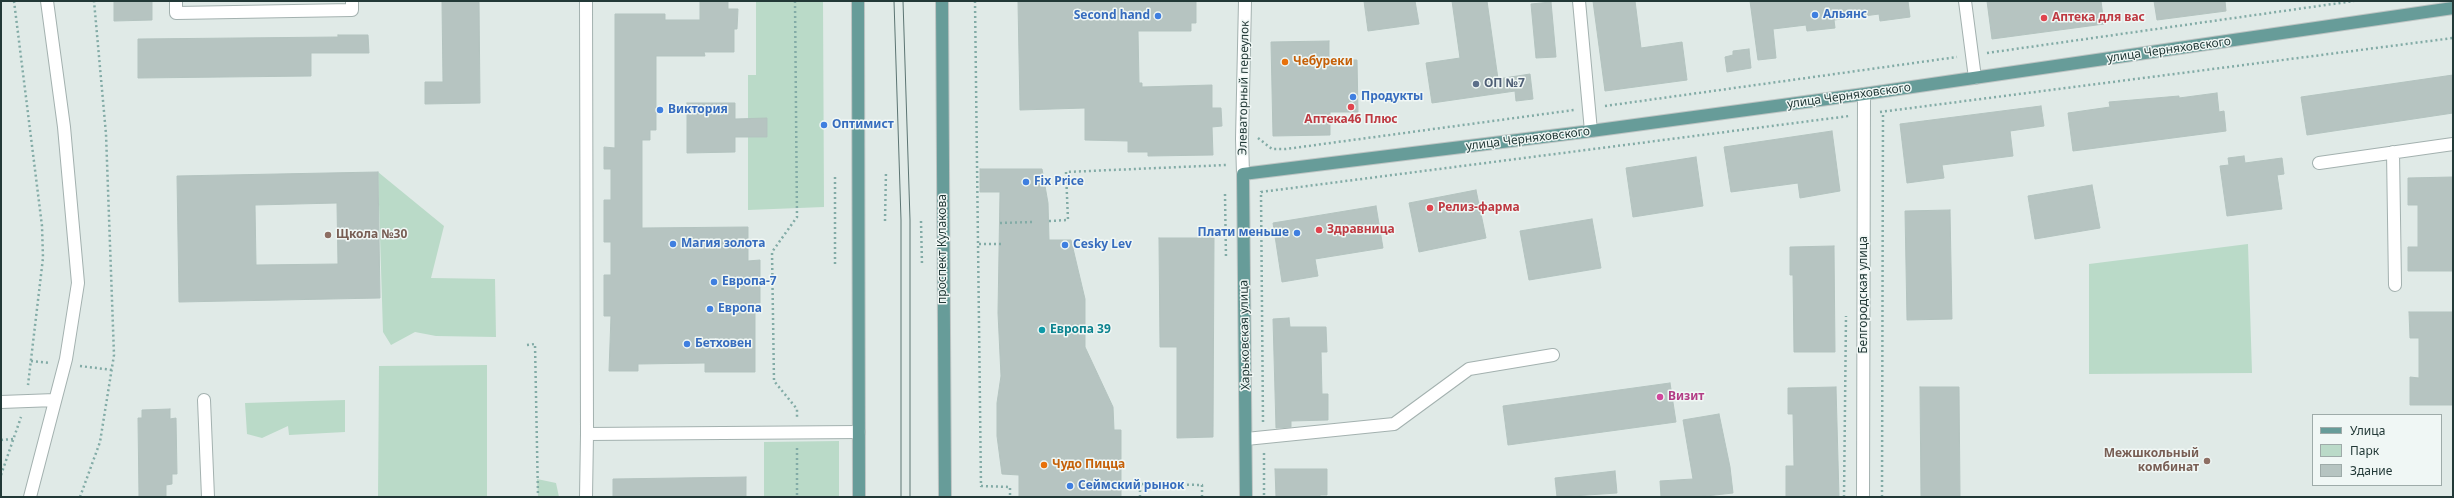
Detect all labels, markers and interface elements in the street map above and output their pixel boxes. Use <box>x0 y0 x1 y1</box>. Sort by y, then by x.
place label: Альянс <box>1823 8 1867 22</box>
place label: Second hand <box>1074 9 1150 23</box>
marker: Альянс <box>1810 10 1820 20</box>
marker: Second hand <box>1153 11 1163 21</box>
place label: Аптека для вас <box>2052 11 2145 25</box>
marker: Аптека для вас <box>2039 13 2049 23</box>
street label: Элеваторный переулок <box>1236 20 1252 156</box>
street label: улица Черняховского <box>2106 34 2232 66</box>
place label: Чебуреки <box>1293 55 1353 69</box>
marker: Чебуреки <box>1280 57 1290 67</box>
place label: ОП №7 <box>1484 77 1525 91</box>
marker: ОП №7 <box>1471 79 1481 89</box>
street label: улица Черняховского <box>1786 80 1912 112</box>
place label: Продукты <box>1361 90 1423 104</box>
marker: Продукты <box>1348 92 1358 102</box>
marker: Аптека46 Плюс <box>1346 102 1356 112</box>
place label: Виктория <box>668 103 728 117</box>
marker: Виктория <box>655 105 665 115</box>
place label: Аптека46 Плюс <box>1304 113 1398 127</box>
place label: Оптимист <box>832 118 894 132</box>
marker: Оптимист <box>819 120 829 130</box>
street label: улица Черняховского <box>1465 124 1591 154</box>
place label: Fix Price <box>1034 175 1084 189</box>
marker: Fix Price <box>1021 177 1031 187</box>
street label: проспект Кулакова <box>936 194 950 304</box>
place label: Релиз-фарма <box>1438 201 1520 215</box>
marker: Релиз-фарма <box>1425 203 1435 213</box>
place label: Здравница <box>1327 223 1395 237</box>
marker: Здравница <box>1314 225 1324 235</box>
place label: Плати меньше <box>1198 226 1289 240</box>
place label: Щкола №30 <box>336 228 407 242</box>
marker: Плати меньше <box>1292 228 1302 238</box>
marker: Щкола №30 <box>323 230 333 240</box>
street label: Белгородская улица <box>1857 236 1871 354</box>
place label: Магия золота <box>681 237 765 251</box>
place label: Cesky Lev <box>1073 238 1132 252</box>
marker: Магия золота <box>668 239 678 249</box>
marker: Cesky Lev <box>1060 240 1070 250</box>
place label: Европа-7 <box>722 275 777 289</box>
marker: Европа-7 <box>709 277 719 287</box>
street label: Харьковская улица <box>1237 280 1253 390</box>
place label: Европа <box>718 302 762 316</box>
marker: Европа <box>705 304 715 314</box>
place label: Европа 39 <box>1050 323 1111 337</box>
marker: Европа 39 <box>1037 325 1047 335</box>
place label: Бетховен <box>695 337 752 351</box>
marker: Бетховен <box>682 339 692 349</box>
place label: Визит <box>1668 390 1704 404</box>
marker: Визит <box>1655 392 1665 402</box>
legend <box>2312 414 2442 486</box>
text: Улица <box>2350 422 2385 439</box>
text: Парк <box>2350 442 2379 459</box>
place label: Межшкольный комбинат <box>2104 447 2199 475</box>
marker: Межшкольный комбинат <box>2202 456 2212 466</box>
place label: Чудо Пицца <box>1052 458 1125 472</box>
marker: Чудо Пицца <box>1039 460 1049 470</box>
text: Здание <box>2350 462 2392 479</box>
place label: Сеймский рынок <box>1078 479 1184 493</box>
marker: Сеймский рынок <box>1065 481 1075 491</box>

